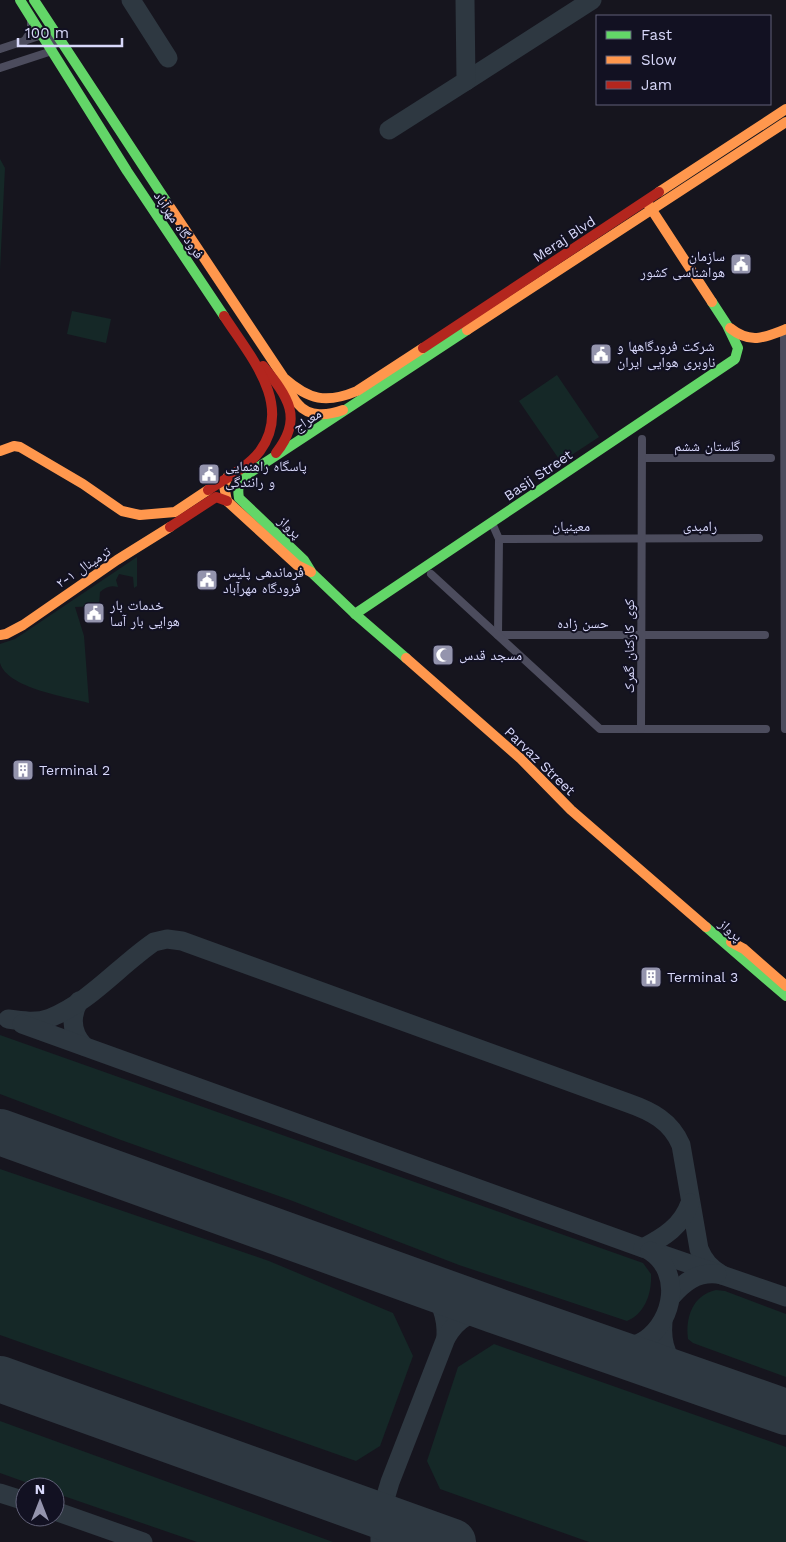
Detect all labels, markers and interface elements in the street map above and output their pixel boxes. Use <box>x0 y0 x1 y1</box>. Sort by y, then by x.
scale bar <box>18 15 121 47</box>
legend <box>596 15 771 105</box>
text: 100 m <box>25 24 69 42</box>
text: Fast <box>641 26 673 44</box>
text: Slow <box>641 51 677 69</box>
text: Jam <box>641 76 672 94</box>
street label: فرودگاه مهرآباد <box>150 188 207 262</box>
street label: Meraj Blvd <box>530 213 598 265</box>
place label: سازمان هواشناسی کشور <box>640 248 725 281</box>
public building icon: سازمان هواشناسی کشور <box>729 252 753 276</box>
place label: شرکت فرودگاهها و ناوبری هوایی ایران <box>617 338 716 371</box>
public building icon: شرکت فرودگاهها و ناوبری هوایی ایران <box>589 342 613 366</box>
street label: معراج <box>290 405 325 437</box>
street label: گلستان ششم <box>674 438 740 456</box>
street label: Basij Street <box>501 446 575 504</box>
place label: پاسگاه راهنمایی و رانندگی <box>225 458 307 491</box>
public building icon: پاسگاه راهنمایی و رانندگی <box>197 462 221 486</box>
street label: پرواز <box>274 512 305 543</box>
street label: معینیان <box>552 518 590 535</box>
street label: رامبدی <box>683 518 717 535</box>
street label: ترمینال ۱-۲ <box>53 543 114 592</box>
place label: فرماندهی پلیس فرودگاه مهرآباد <box>223 564 304 597</box>
public building icon: فرماندهی پلیس فرودگاه مهرآباد <box>195 568 219 592</box>
place label: خدمات بار هوایی بار آسا <box>109 597 180 630</box>
street label: کوی کارکنان گمرک <box>621 599 638 693</box>
public building icon: خدمات بار هوایی بار آسا <box>82 601 106 625</box>
street label: حسن زاده <box>557 615 609 632</box>
mosque icon: مسجد قدس <box>431 643 455 667</box>
place label: مسجد قدس <box>459 647 522 664</box>
street label: Parvaz Street <box>501 723 579 799</box>
building icon: Terminal 2 <box>11 758 35 782</box>
place label: Terminal 2 <box>39 762 110 778</box>
street label: پرواز <box>715 915 746 946</box>
building icon: Terminal 3 <box>639 965 663 989</box>
place label: Terminal 3 <box>667 969 738 985</box>
north arrow <box>15 1477 65 1527</box>
text: N <box>35 1481 45 1497</box>

